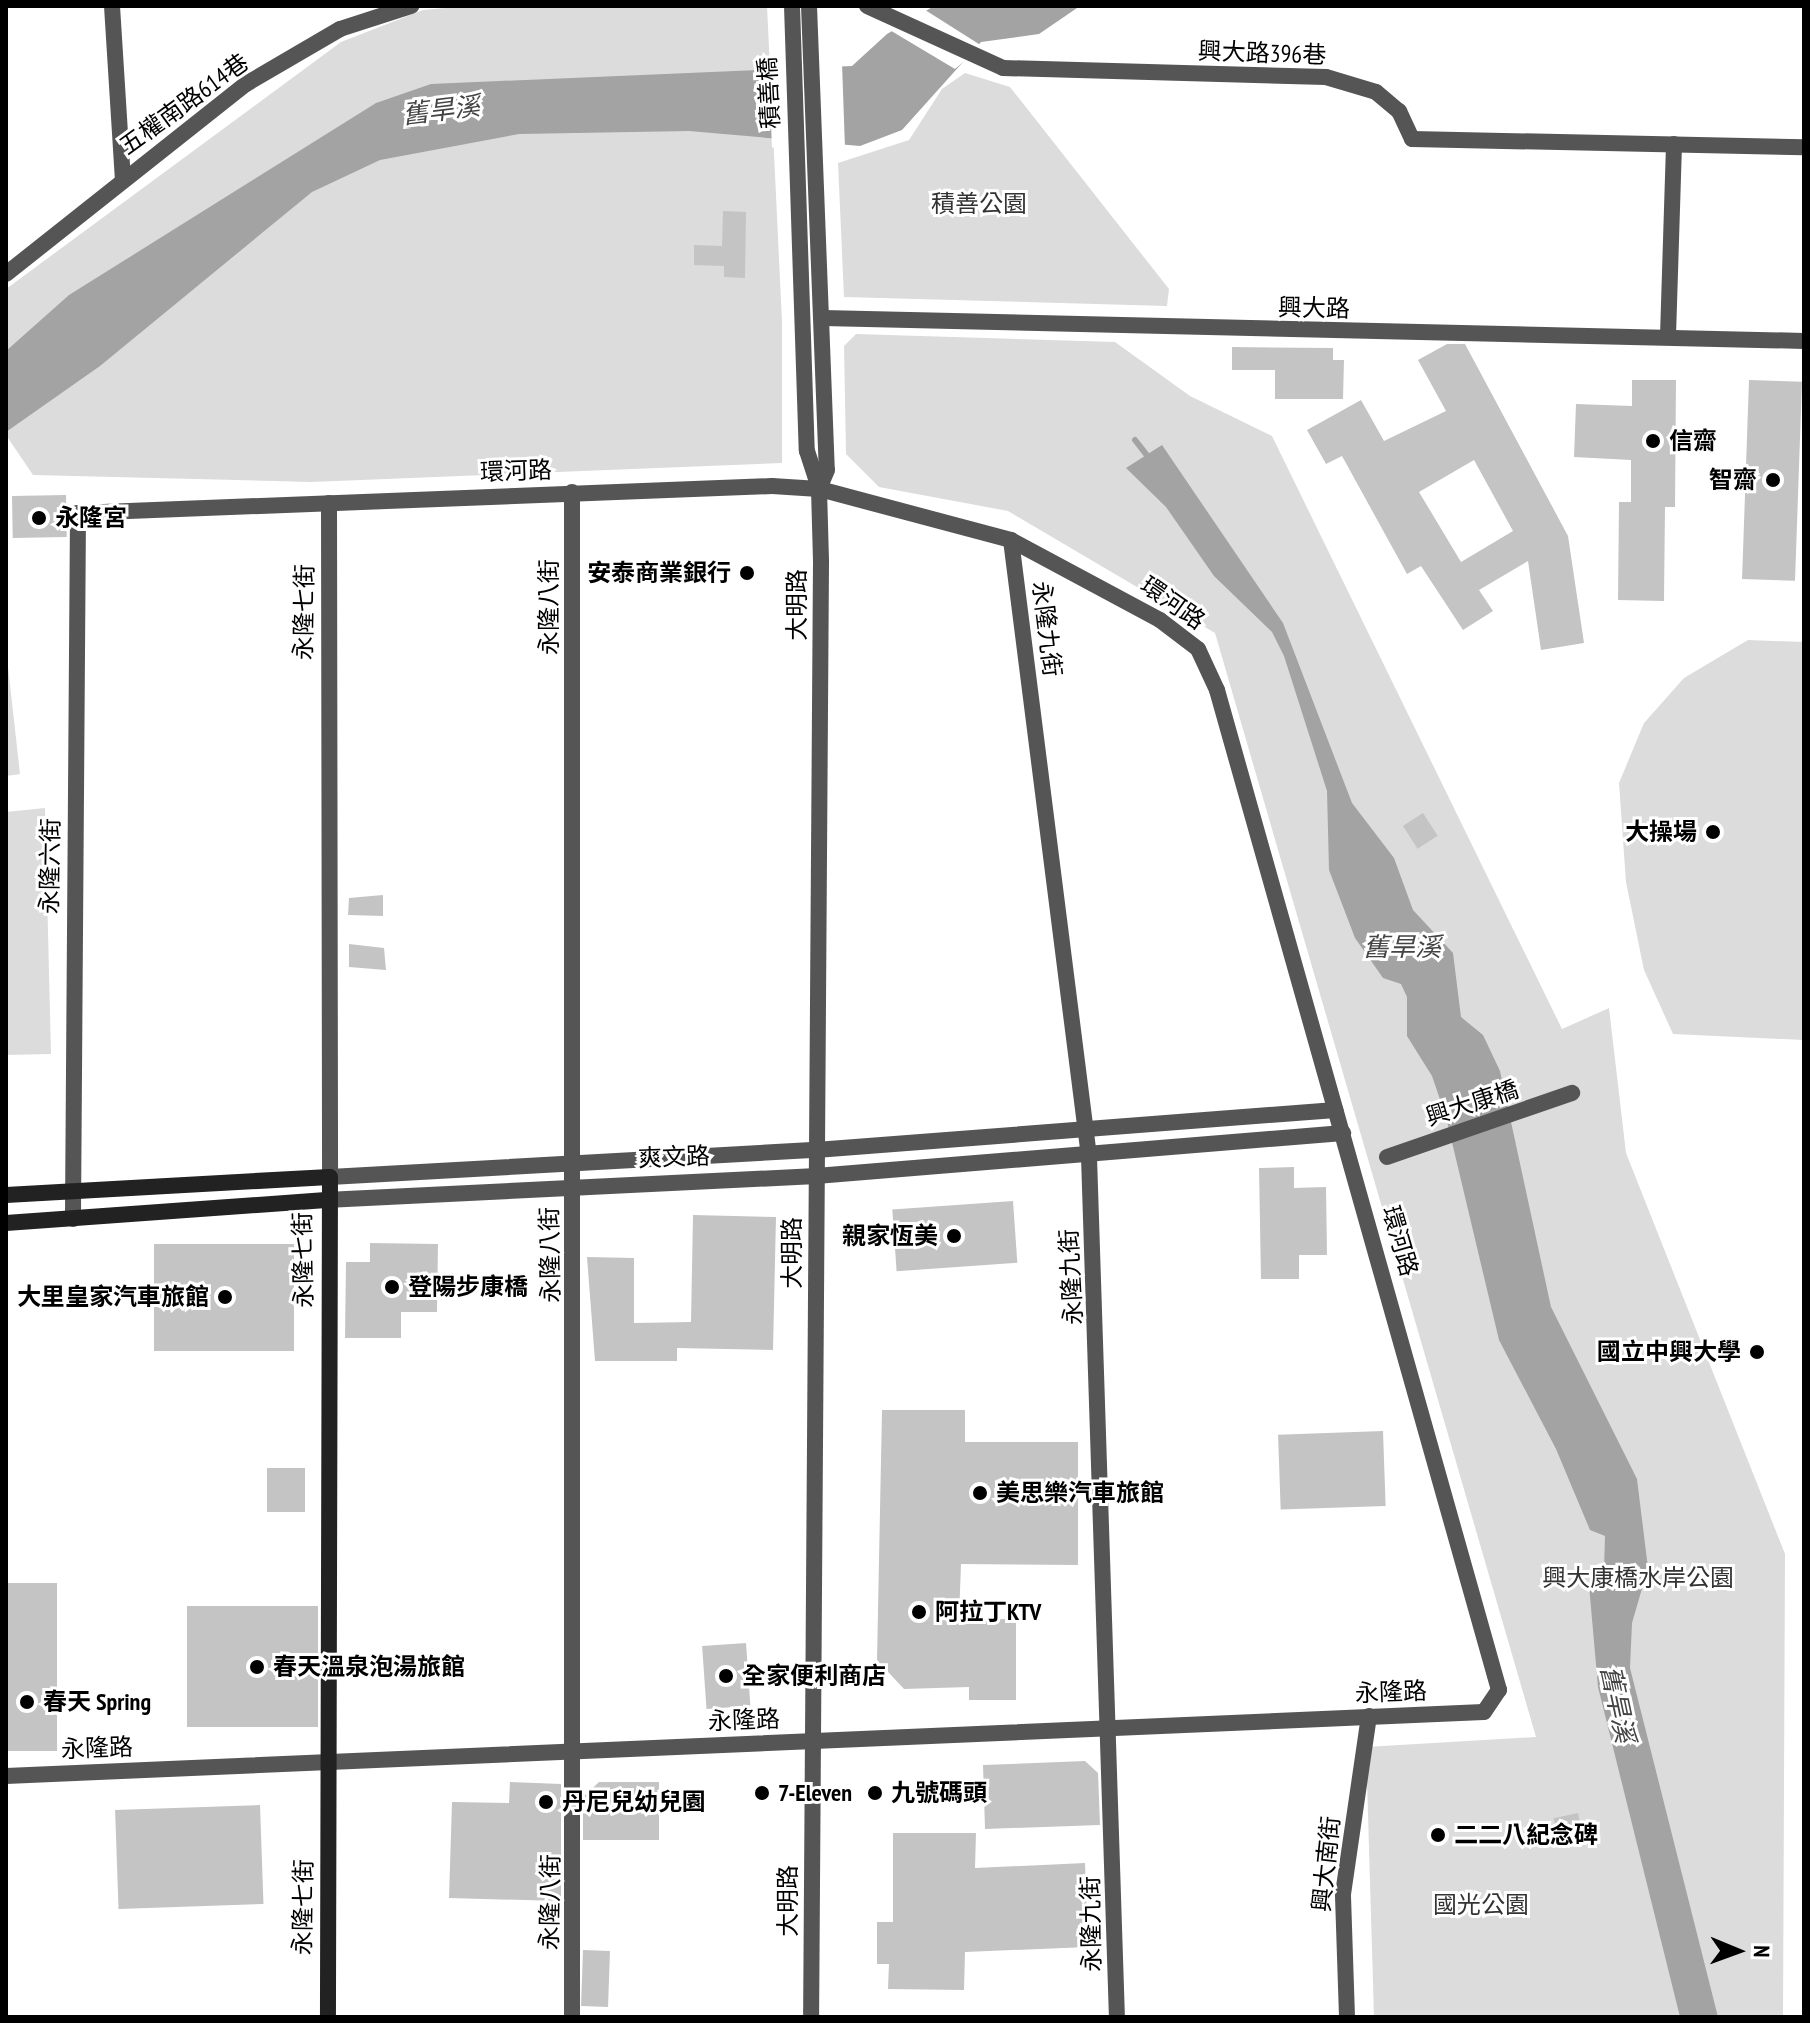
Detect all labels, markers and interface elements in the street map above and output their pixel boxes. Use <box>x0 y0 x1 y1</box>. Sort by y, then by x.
street label: 興大路396巷 <box>1197 36 1327 70</box>
street label: 五權南路614巷 <box>114 48 254 160</box>
street label: 積善橋 <box>753 56 785 130</box>
water label: 舊旱溪 <box>400 90 482 130</box>
park label: 積善公園 <box>931 190 1027 218</box>
street label: 興大路 <box>1278 293 1350 323</box>
place label: 信齋 <box>1669 427 1717 455</box>
marker: 信齋 <box>1644 432 1662 450</box>
street label: 環河路 <box>480 455 552 487</box>
place label: 智齋 <box>1709 466 1757 494</box>
marker: 智齋 <box>1764 471 1782 489</box>
place label: 永隆宮 <box>55 504 127 532</box>
marker: 永隆宮 <box>30 509 48 527</box>
street label: 永隆八街 <box>535 559 563 655</box>
place label: 安泰商業銀行 <box>587 559 731 587</box>
street label: 永隆七街 <box>289 564 319 660</box>
marker: 安泰商業銀行 <box>738 564 756 582</box>
street label: 大明路 <box>783 569 811 641</box>
street label: 環河路 <box>1135 571 1211 635</box>
street label: 永隆九街 <box>1027 580 1067 678</box>
street label: 永隆六街 <box>35 818 65 914</box>
place label: 大操場 <box>1625 818 1697 846</box>
marker: 大操場 <box>1704 823 1722 841</box>
water label: 舊旱溪 <box>1363 931 1441 963</box>
street label: 興大康橋 <box>1422 1074 1522 1132</box>
street label: 爽文路 <box>638 1141 710 1173</box>
street label: 環河路 <box>1376 1202 1424 1280</box>
street label: 永隆八街 <box>535 1207 565 1303</box>
street label: 永隆七街 <box>288 1212 318 1308</box>
street label: 大明路 <box>778 1217 806 1289</box>
place label: 親家恆美 <box>842 1222 938 1250</box>
marker: 親家恆美 <box>945 1227 963 1245</box>
street label: 永隆九街 <box>1054 1228 1088 1326</box>
place label: 登陽步康橋 <box>408 1273 528 1301</box>
marker: 登陽步康橋 <box>383 1278 401 1296</box>
place label: 大里皇家汽車旅館 <box>17 1283 209 1311</box>
marker: 大里皇家汽車旅館 <box>216 1288 234 1306</box>
place label: 國立中興大學 <box>1597 1338 1741 1366</box>
marker: 國立中興大學 <box>1748 1343 1766 1361</box>
place label: 美思樂汽車旅館 <box>996 1479 1164 1507</box>
marker: 美思樂汽車旅館 <box>971 1484 989 1502</box>
park label: 興大康橋水岸公園 <box>1542 1564 1734 1592</box>
place label: 阿拉丁KTV <box>935 1598 1041 1626</box>
marker: 阿拉丁KTV <box>910 1603 928 1621</box>
place label: 春天溫泉泡湯旅館 <box>273 1653 465 1681</box>
marker: 春天溫泉泡湯旅館 <box>248 1658 266 1676</box>
place label: 全家便利商店 <box>742 1662 886 1690</box>
water label: 舊旱溪 <box>1595 1663 1641 1745</box>
marker: 全家便利商店 <box>717 1667 735 1685</box>
street label: 永隆路 <box>1355 1676 1427 1708</box>
place label: 春天 Spring <box>43 1688 151 1716</box>
marker: 春天 Spring <box>18 1693 36 1711</box>
street label: 永隆路 <box>708 1704 780 1736</box>
street label: 永隆路 <box>61 1732 133 1764</box>
place label: 7-Eleven <box>778 1779 852 1807</box>
place label: 九號碼頭 <box>891 1779 987 1807</box>
marker: 7-Eleven <box>753 1784 771 1802</box>
marker: 九號碼頭 <box>866 1784 884 1802</box>
place label: 丹尼兒幼兒園 <box>562 1788 706 1816</box>
marker: 丹尼兒幼兒園 <box>537 1793 555 1811</box>
street label: 興大南街 <box>1307 1815 1345 1913</box>
place label: 二二八紀念碑 <box>1454 1821 1598 1849</box>
marker: 二二八紀念碑 <box>1429 1826 1447 1844</box>
street label: 永隆八街 <box>535 1854 565 1950</box>
street label: 永隆七街 <box>288 1859 318 1955</box>
street label: 大明路 <box>774 1865 802 1937</box>
street label: 永隆九街 <box>1076 1876 1106 1972</box>
park label: 國光公園 <box>1433 1891 1529 1919</box>
north arrow <box>1698 1911 1778 1991</box>
text: N <box>1748 1945 1776 1958</box>

